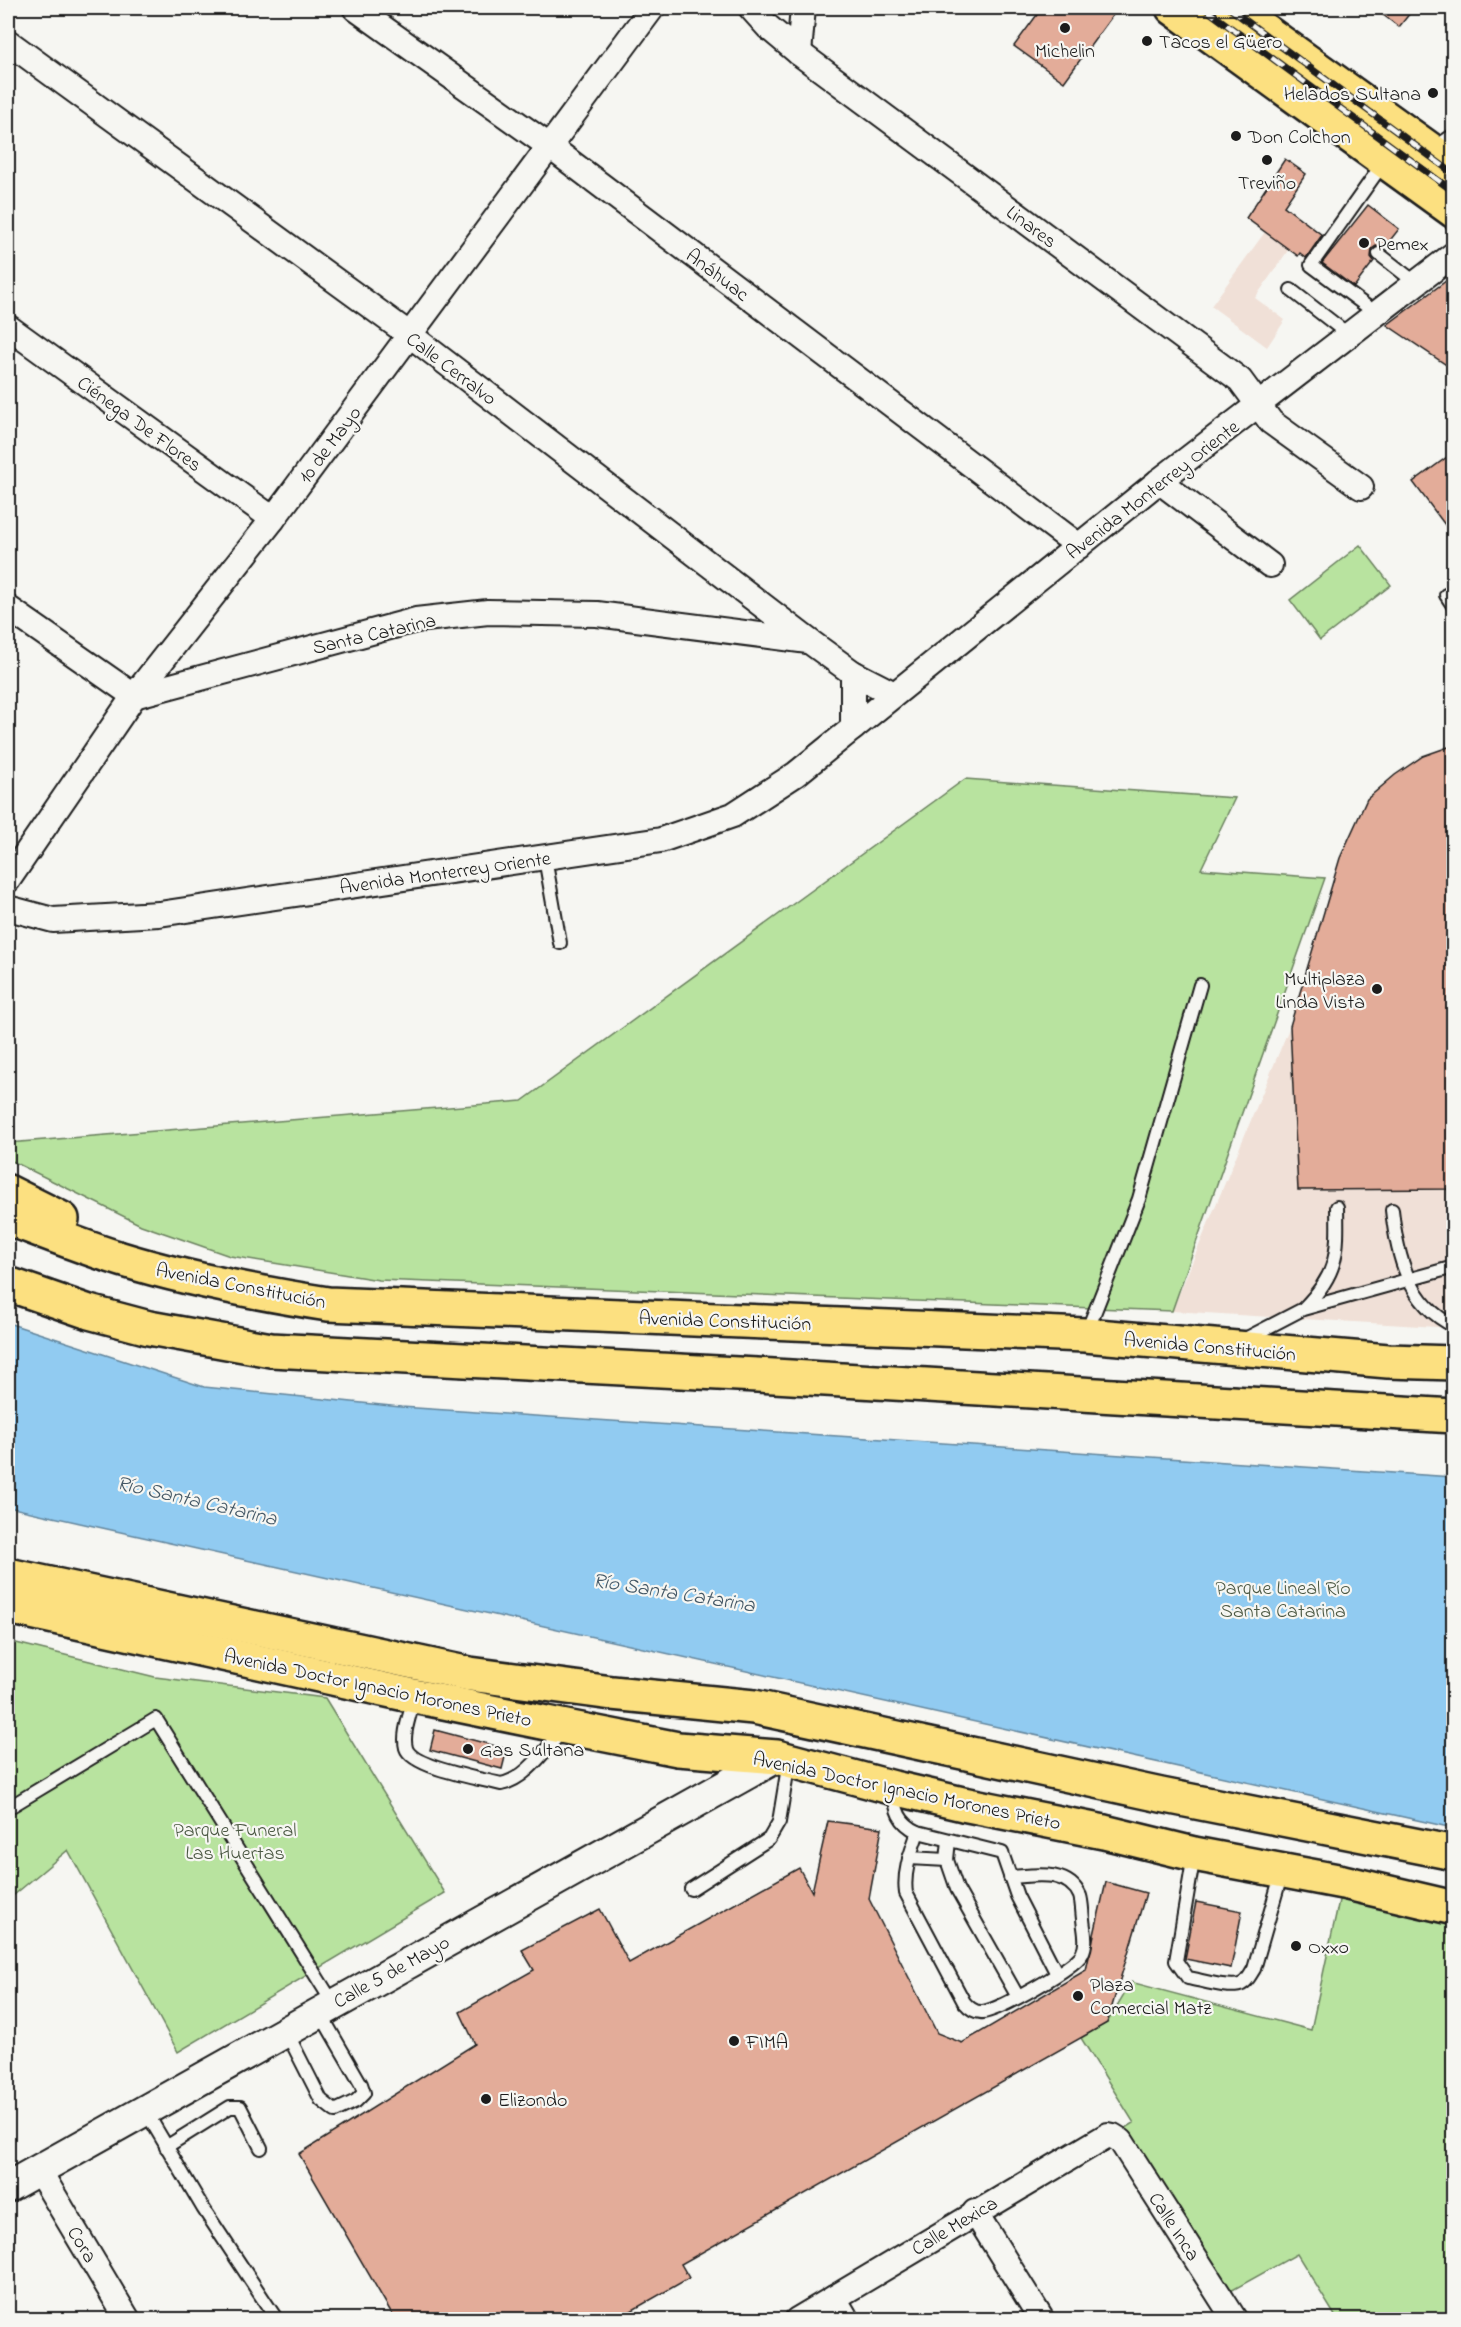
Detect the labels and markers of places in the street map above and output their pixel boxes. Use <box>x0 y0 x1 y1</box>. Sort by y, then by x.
marker: Michelin <box>1058 21 1072 35</box>
place label: Tacos el Güero <box>1159 29 1283 58</box>
marker: Tacos el Güero <box>1140 34 1154 48</box>
place label: Michelin <box>1035 38 1095 67</box>
place label: Helados Sultana <box>1284 81 1421 110</box>
marker: Helados Sultana <box>1426 86 1440 100</box>
place label: Don Colchon <box>1247 124 1351 153</box>
marker: Don Colchon <box>1229 129 1243 143</box>
marker: Treviño <box>1260 153 1274 167</box>
place label: Treviño <box>1238 170 1296 199</box>
place label: Pemex <box>1376 231 1429 260</box>
marker: Pemex <box>1357 236 1371 250</box>
place label: Multiplaza Linda Vista <box>1275 966 1365 1018</box>
marker: Multiplaza Linda Vista <box>1370 982 1384 996</box>
place label: Gas Sultana <box>480 1737 584 1766</box>
marker: Gas Sultana <box>461 1742 475 1756</box>
place label: Oxxo <box>1308 1934 1349 1963</box>
marker: Oxxo <box>1289 1939 1303 1953</box>
place label: Plaza Comercial Matz <box>1090 1972 1212 2024</box>
marker: Plaza Comercial Matz <box>1071 1989 1085 2003</box>
place label: FIMA <box>745 2029 788 2058</box>
marker: FIMA <box>727 2034 741 2048</box>
place label: Elizondo <box>498 2087 567 2116</box>
marker: Elizondo <box>479 2092 493 2106</box>

